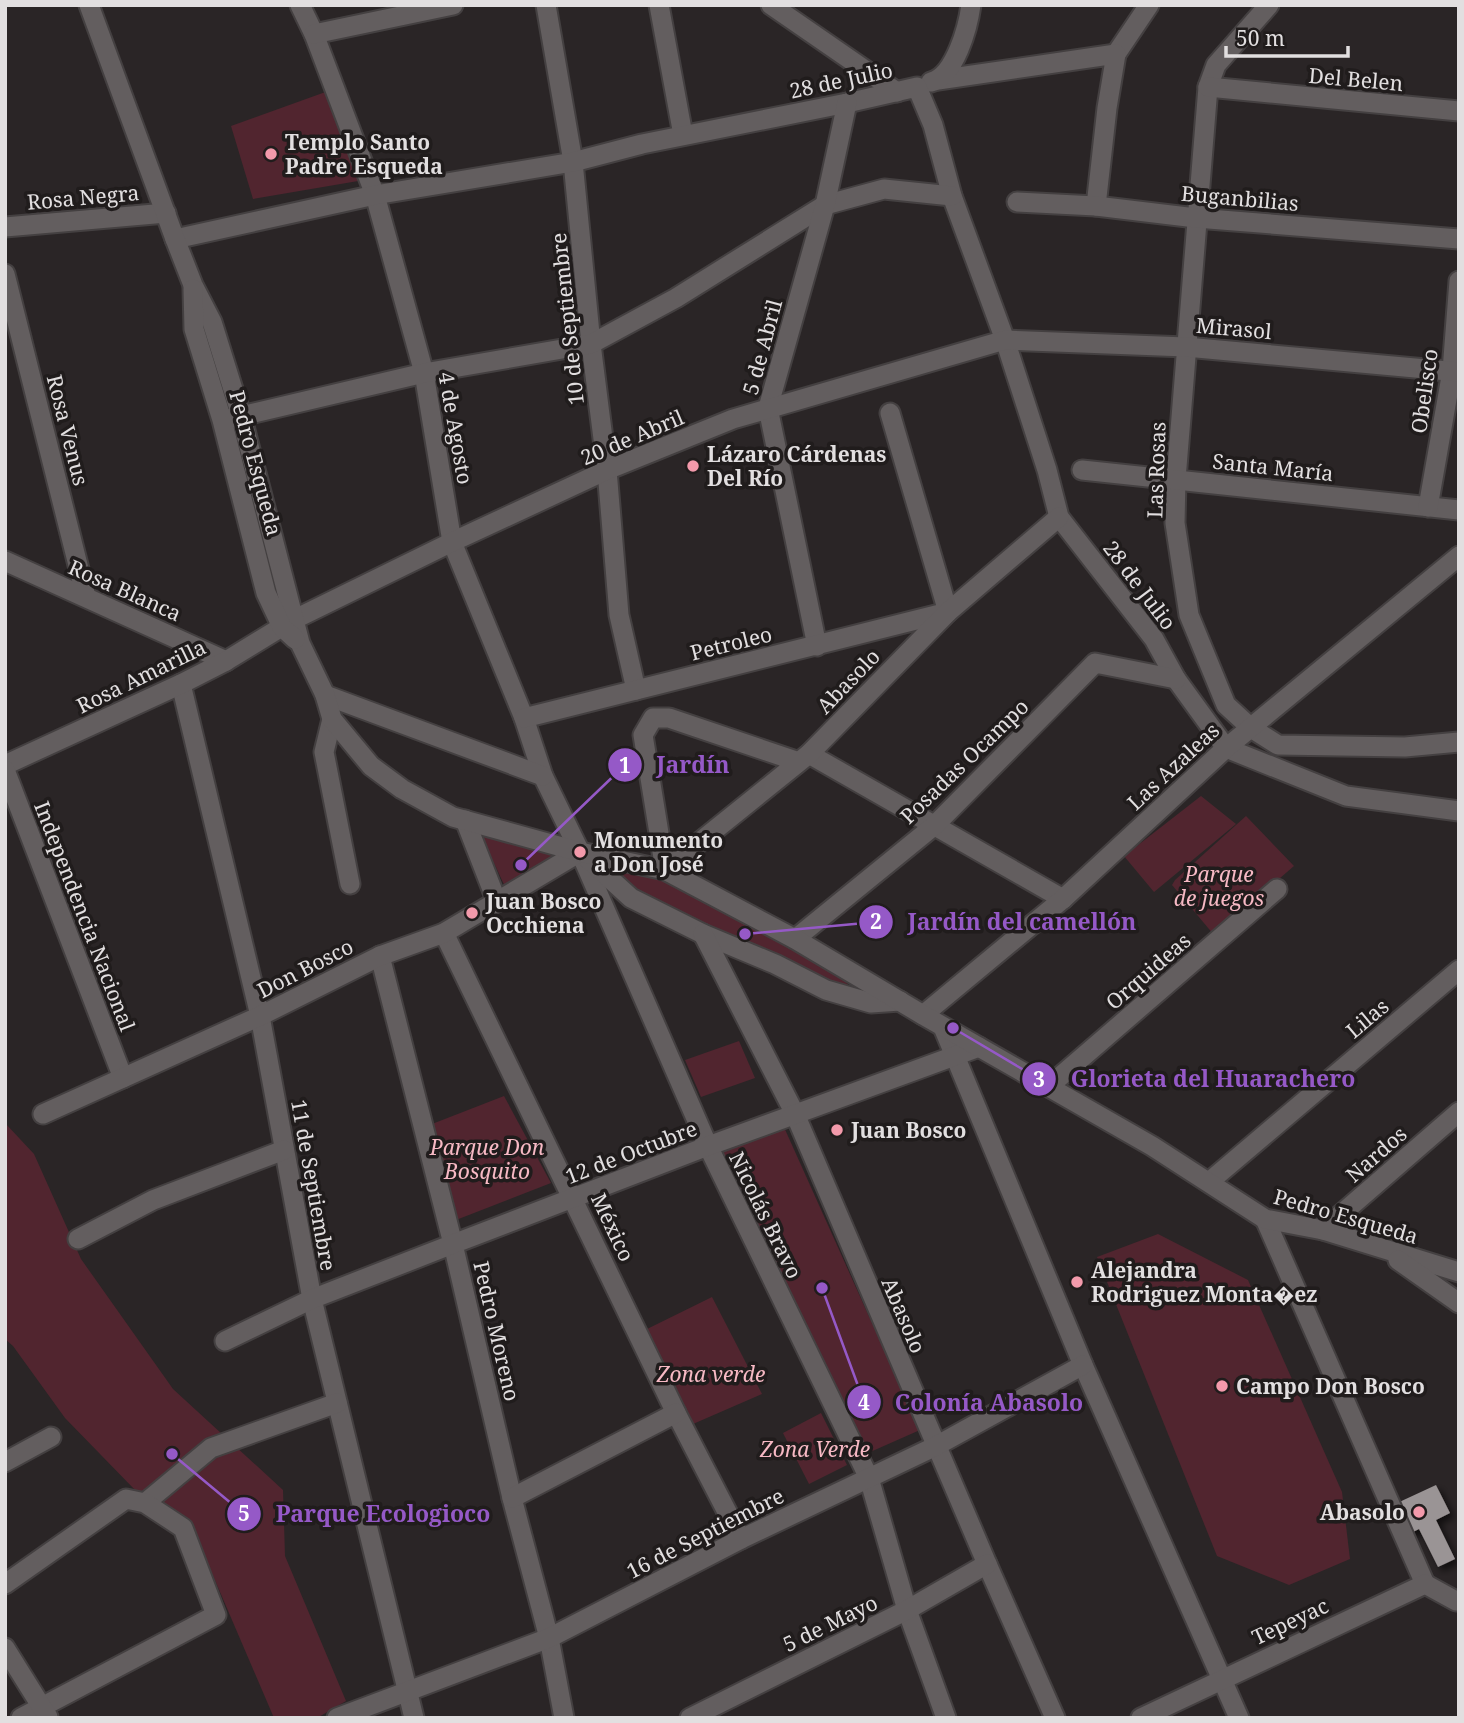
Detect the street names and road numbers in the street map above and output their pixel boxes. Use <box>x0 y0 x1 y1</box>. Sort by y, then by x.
street label: 28 de Julio <box>787 55 895 105</box>
street label: Del Belen <box>1308 61 1404 97</box>
street label: Rosa Negra <box>26 178 140 216</box>
street label: Buganbilias <box>1180 179 1300 217</box>
street label: 10 de Septiembre <box>544 231 590 407</box>
street label: 5 de Abril <box>736 296 788 398</box>
street label: Mirasol <box>1195 311 1273 345</box>
street label: Obelisco <box>1404 347 1444 435</box>
street label: 4 de Agosto <box>432 370 480 486</box>
street label: Rosa Venus <box>41 372 95 488</box>
street label: Pedro Esqueda <box>223 387 289 539</box>
street label: 20 de Abril <box>576 403 688 471</box>
street label: Las Rosas <box>1140 421 1172 519</box>
street label: Santa María <box>1211 447 1335 487</box>
street label: 28 de Julio <box>1097 535 1183 635</box>
street label: Rosa Blanca <box>64 553 186 627</box>
street label: Petroleo <box>687 619 775 667</box>
street label: Rosa Amarilla <box>72 633 210 719</box>
street label: Abasolo <box>810 643 886 719</box>
street label: Posadas Ocampo <box>894 692 1034 830</box>
street label: Las Azaleas <box>1121 716 1225 816</box>
street label: Independencia Nacional <box>28 797 142 1035</box>
street label: Orquideas <box>1100 926 1196 1016</box>
street label: Don Bosco <box>252 932 358 1004</box>
street label: Lilas <box>1340 992 1394 1044</box>
street label: 11 de Septiembre <box>285 1097 343 1273</box>
street label: 12 de Octubre <box>561 1114 701 1190</box>
street label: Nardos <box>1340 1120 1412 1188</box>
street label: Nicolás Bravo <box>723 1147 809 1283</box>
street label: Pedro Esqueda <box>1271 1182 1421 1250</box>
street label: México <box>585 1188 641 1266</box>
street label: Pedro Moreno <box>467 1258 527 1404</box>
street label: Abasolo <box>876 1273 932 1357</box>
street label: 16 de Septiembre <box>621 1481 789 1585</box>
street label: 5 de Mayo <box>778 1588 882 1658</box>
street label: Tepeyac <box>1247 1591 1333 1651</box>

